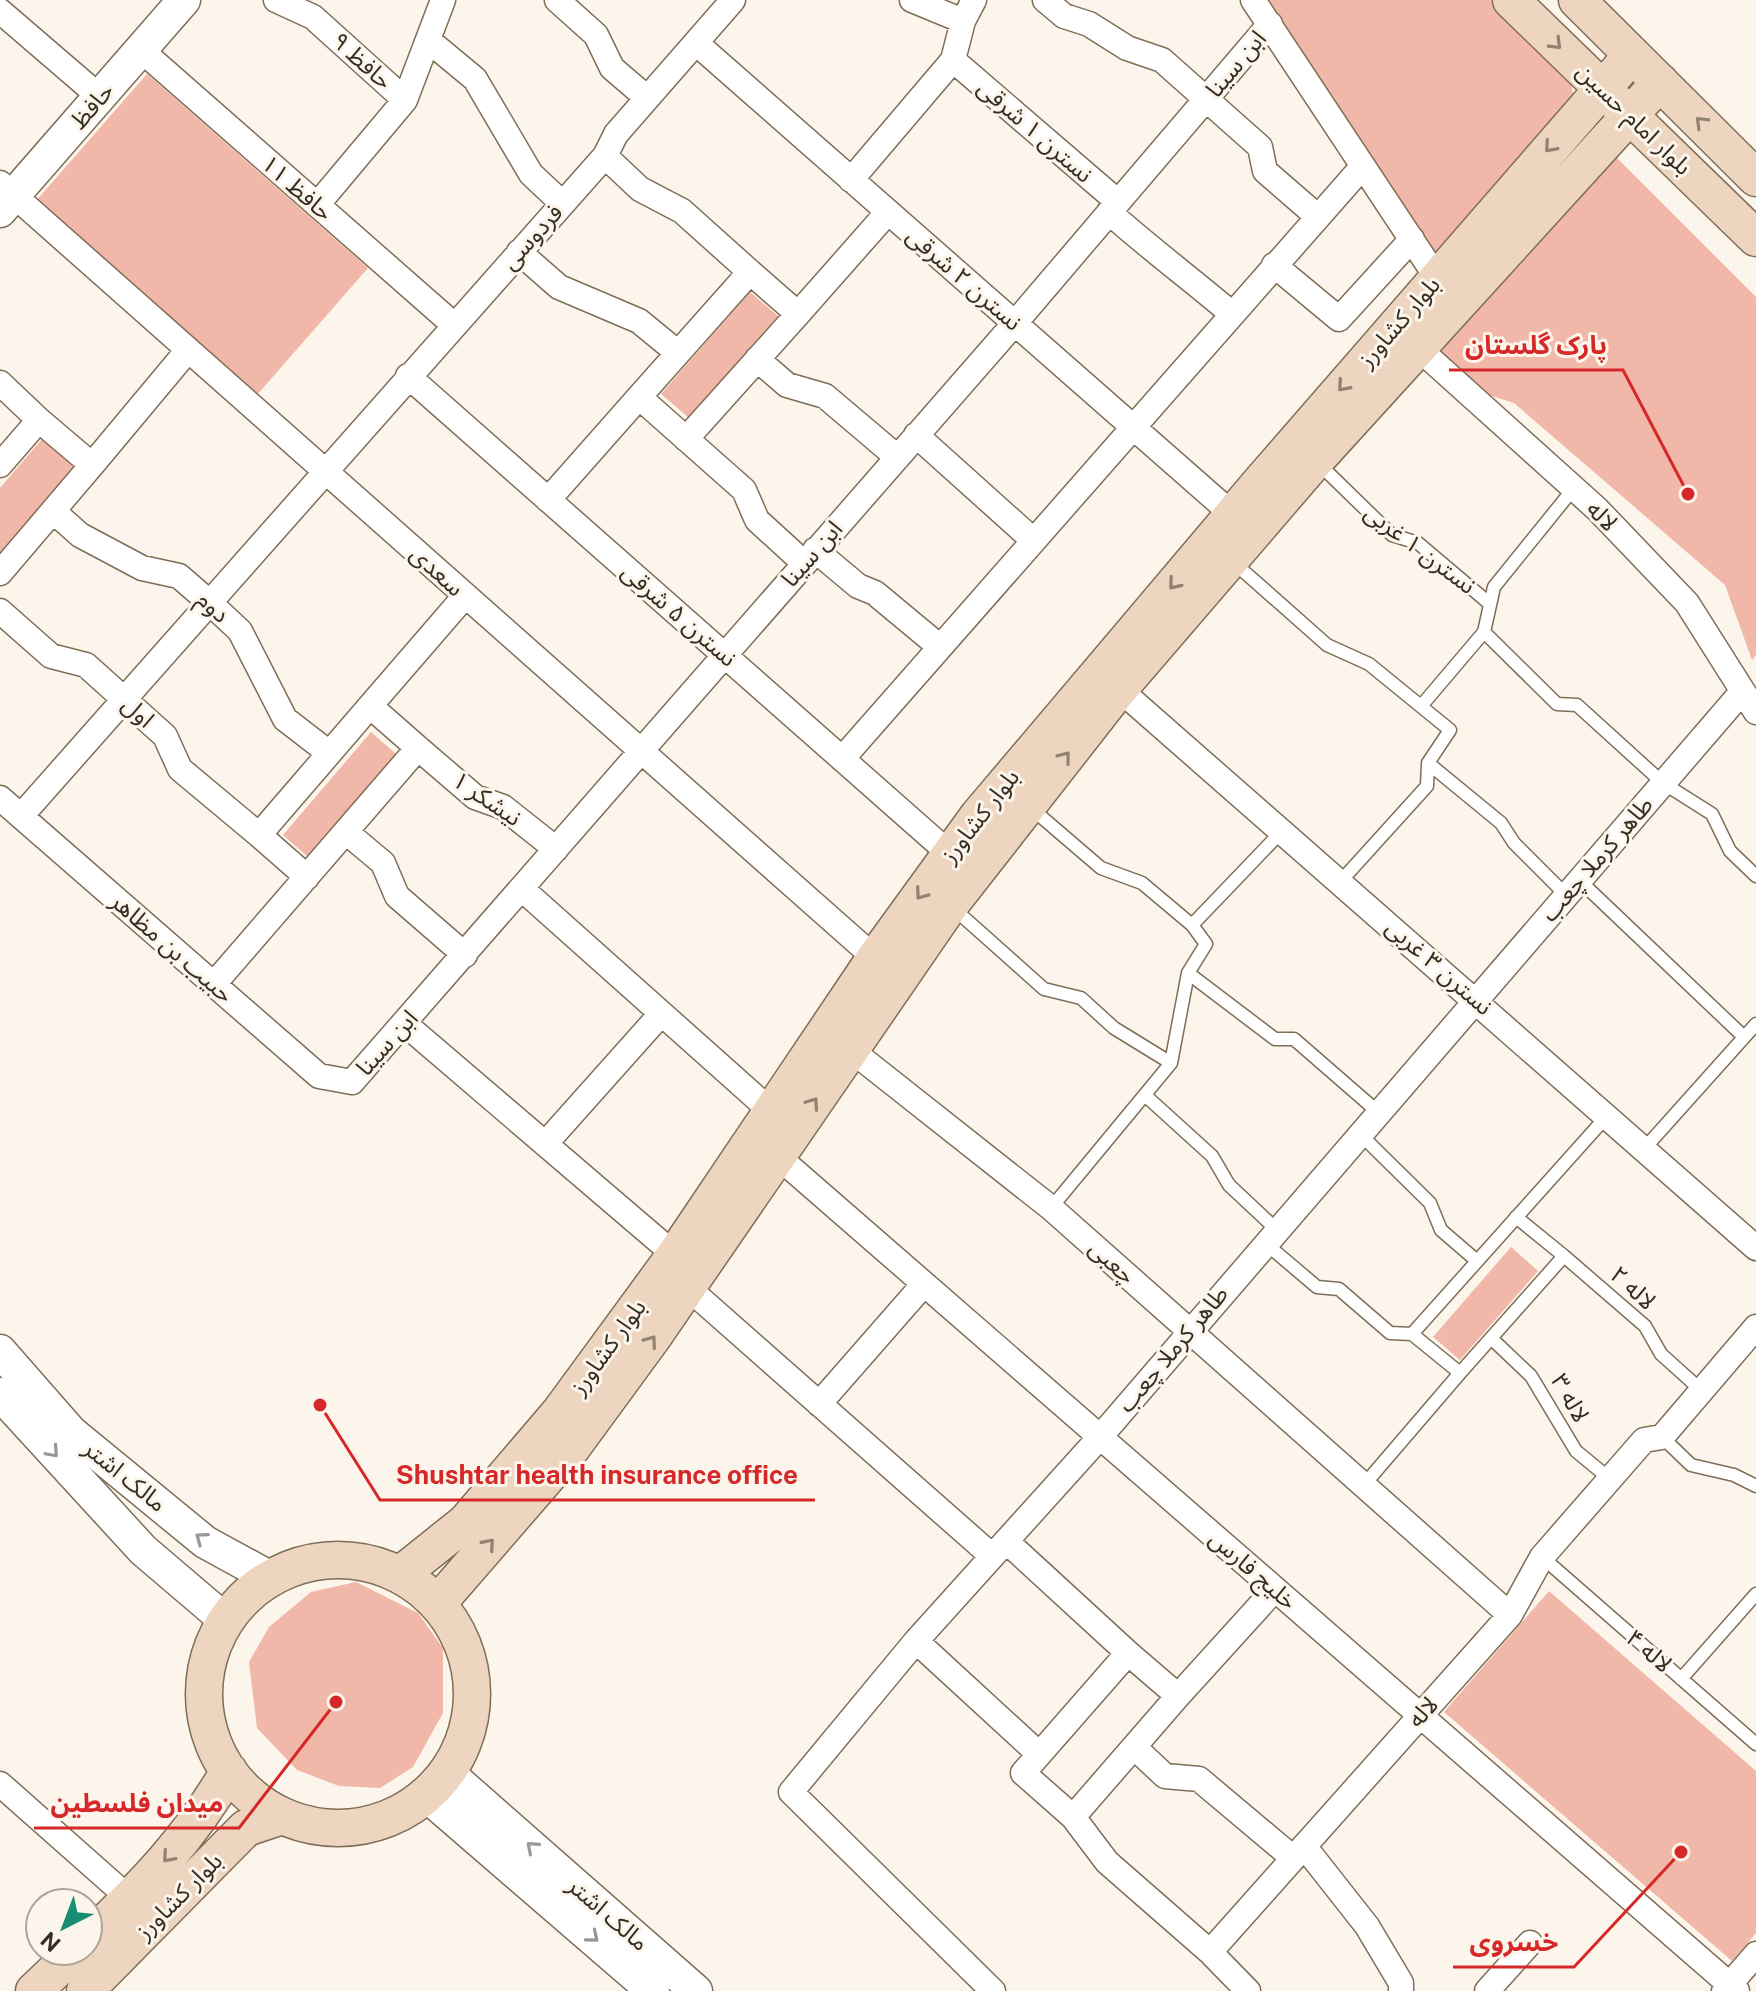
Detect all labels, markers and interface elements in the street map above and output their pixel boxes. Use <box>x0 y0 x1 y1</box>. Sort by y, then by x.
street label: ابن سینا <box>1199 24 1271 103</box>
street label: حافظ ۹ <box>327 26 399 95</box>
one-way arrow <box>1547 35 1561 49</box>
street label: بلوار امام حسین <box>1568 56 1698 184</box>
street label: نسترن ۱ شرقی <box>972 73 1099 189</box>
street label: حافظ <box>64 77 119 134</box>
one-way arrow <box>1696 117 1710 132</box>
one-way arrow <box>1545 138 1560 153</box>
street label: حافظ ۱۱ <box>256 149 339 226</box>
street label: فردوسی <box>495 198 569 275</box>
street label: نسترن ۲ شرقی <box>901 221 1028 337</box>
street label: بلوار کشاورز <box>1351 270 1446 374</box>
callout: پارک گلستان <box>1449 320 1623 370</box>
text: پارک گلستان <box>1465 329 1607 363</box>
one-way arrow <box>1338 377 1353 392</box>
street label: لاله <box>1582 494 1624 536</box>
street label: نسترن ۱ غربی <box>1359 497 1482 600</box>
street label: ابن سینا <box>775 515 848 592</box>
street label: سعدی <box>404 539 470 602</box>
street label: نسترن ۵ شرقی <box>616 557 743 673</box>
one-way arrow <box>1169 574 1184 589</box>
street label: دوم <box>188 585 236 632</box>
street label: اول <box>116 690 160 733</box>
one-way arrow <box>1055 752 1070 766</box>
street label: بلوار کشاورز <box>933 763 1025 869</box>
street label: نیشکر ۱ <box>447 765 527 832</box>
street label: طاهر کرملا چعب <box>1534 790 1660 928</box>
one-way arrow <box>917 885 931 899</box>
street label: حبیب بن مظاهر <box>104 886 240 1009</box>
street label: نسترن ۳ غربی <box>1380 912 1499 1021</box>
street label: ابن سینا <box>350 1004 423 1081</box>
one-way arrow <box>803 1097 818 1111</box>
street label: چعبی <box>1082 1233 1142 1291</box>
street label: لاله ۲ <box>1605 1260 1662 1315</box>
street label: طاهر کرملا چعب <box>1111 1279 1235 1419</box>
street label: بلوار کشاورز <box>563 1293 652 1401</box>
one-way arrow <box>641 1335 655 1349</box>
street label: لاله ۳ <box>1546 1368 1596 1427</box>
street label: مالک اشتر <box>77 1433 173 1518</box>
one-way arrow <box>43 1442 57 1457</box>
callout: Shushtar health insurance office <box>380 1450 815 1500</box>
text: Shushtar health insurance office <box>396 1459 798 1490</box>
street label: خلیج فارس <box>1202 1524 1303 1618</box>
one-way arrow <box>196 1533 210 1548</box>
one-way arrow <box>479 1538 494 1553</box>
street label: لاله ۴ <box>1621 1623 1678 1678</box>
street label: لاله <box>1401 1690 1443 1733</box>
callout: میدان فلسطین <box>34 1778 239 1828</box>
text: میدان فلسطین <box>51 1787 223 1818</box>
one-way arrow <box>527 1842 542 1857</box>
street label: بلوار کشاورز <box>128 1846 228 1946</box>
one-way arrow <box>164 1847 178 1862</box>
street label: مالک اشتر <box>561 1870 655 1957</box>
north arrow <box>24 1887 104 1967</box>
callout: خسروی <box>1453 1917 1574 1967</box>
text: N <box>36 1926 66 1957</box>
text: خسروی <box>1470 1926 1558 1957</box>
one-way arrow <box>584 1927 599 1942</box>

